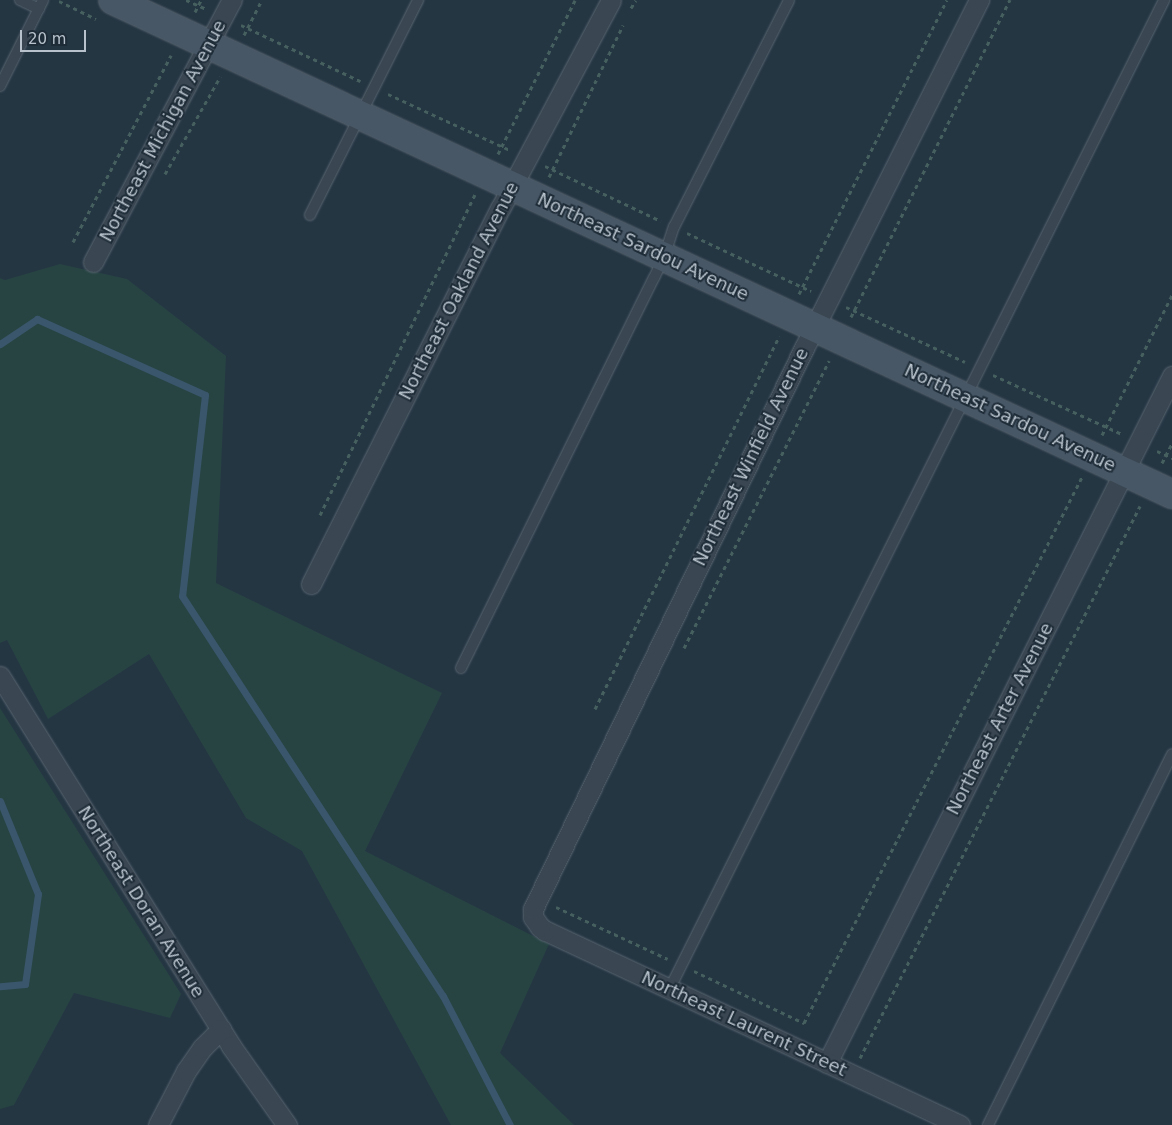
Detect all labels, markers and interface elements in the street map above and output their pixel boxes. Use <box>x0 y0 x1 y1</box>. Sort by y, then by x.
street label: Northeast Michigan Avenue <box>95 16 231 246</box>
scale bar <box>22 20 89 52</box>
text: 20 m <box>28 30 66 48</box>
street label: Northeast Oakland Avenue <box>395 178 523 404</box>
street label: Northeast Sardou Avenue <box>534 188 752 306</box>
street label: Northeast Winfield Avenue <box>689 344 813 570</box>
street label: Northeast Sardou Avenue <box>901 359 1119 477</box>
street label: Northeast Arter Avenue <box>942 619 1058 819</box>
street label: Northeast Doran Avenue <box>73 802 209 1002</box>
street label: Northeast Laurent Street <box>638 967 850 1081</box>

